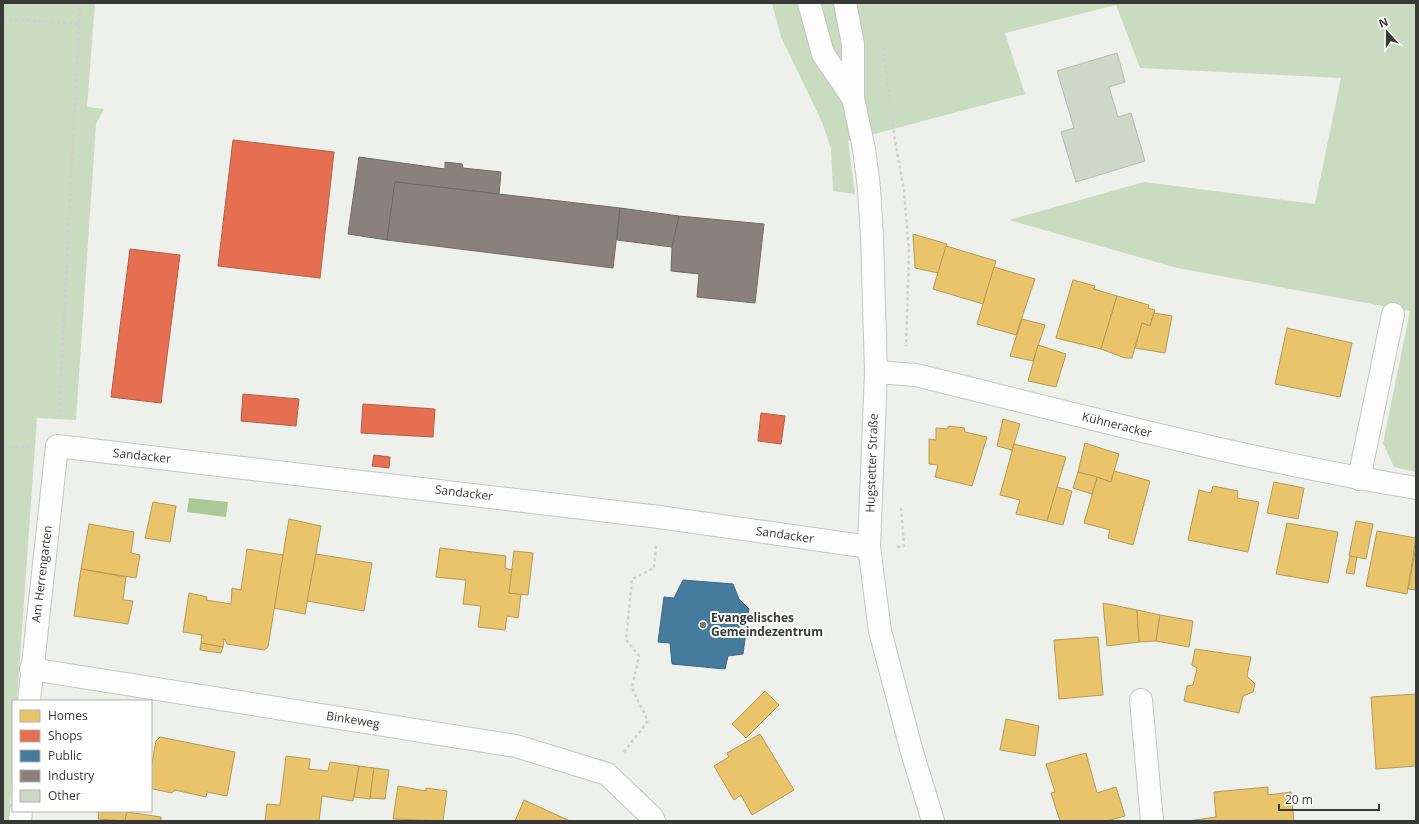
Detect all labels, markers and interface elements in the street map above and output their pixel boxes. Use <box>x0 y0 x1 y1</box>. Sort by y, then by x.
north arrow <box>1367 12 1407 52</box>
text: N <box>1376 14 1390 31</box>
street label: Kühneracker <box>1080 408 1154 441</box>
street label: Hugstetter Straße <box>861 413 882 513</box>
street label: Sandacker <box>112 444 172 467</box>
street label: Sandacker <box>434 481 494 505</box>
street label: Sandacker <box>755 522 815 547</box>
street label: Am Herrengarten <box>27 524 56 624</box>
place label: Evangelisches Gemeindezentrum <box>711 609 823 640</box>
marker: Evangelisches Gemeindezentrum <box>698 620 708 630</box>
legend <box>12 700 152 812</box>
text: Homes <box>48 707 88 724</box>
street label: Binkeweg <box>325 707 381 732</box>
text: Shops <box>48 727 83 744</box>
text: Public <box>48 747 82 764</box>
text: Industry <box>48 767 95 784</box>
scale bar <box>1279 786 1379 812</box>
text: Other <box>48 787 81 804</box>
text: 20 m <box>1285 791 1313 808</box>

